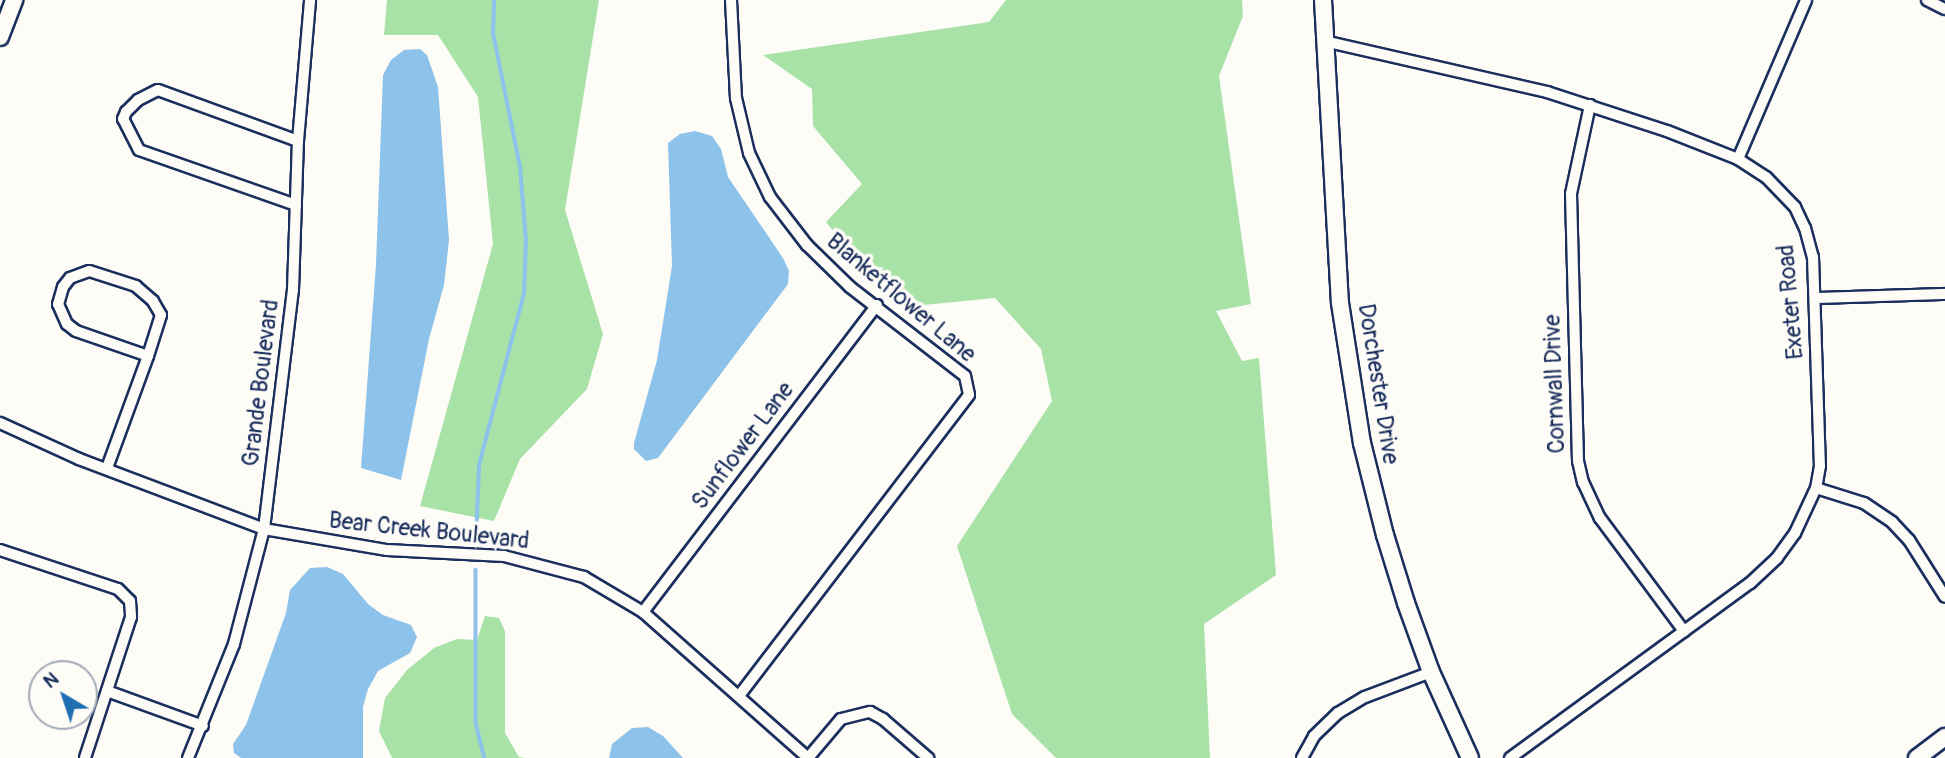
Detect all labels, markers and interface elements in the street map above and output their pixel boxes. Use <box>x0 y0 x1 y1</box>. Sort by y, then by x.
street label: Blanketflower Lane <box>821 228 981 368</box>
street label: Exeter Road <box>1772 243 1810 361</box>
street label: Grande Boulevard <box>237 298 285 468</box>
street label: Dorchester Drive <box>1352 302 1404 466</box>
street label: Cornwall Drive <box>1539 314 1571 454</box>
street label: Sunflower Lane <box>686 377 800 515</box>
street label: Bear Creek Boulevard <box>327 507 531 555</box>
north arrow <box>28 660 98 730</box>
text: N <box>38 667 64 694</box>

